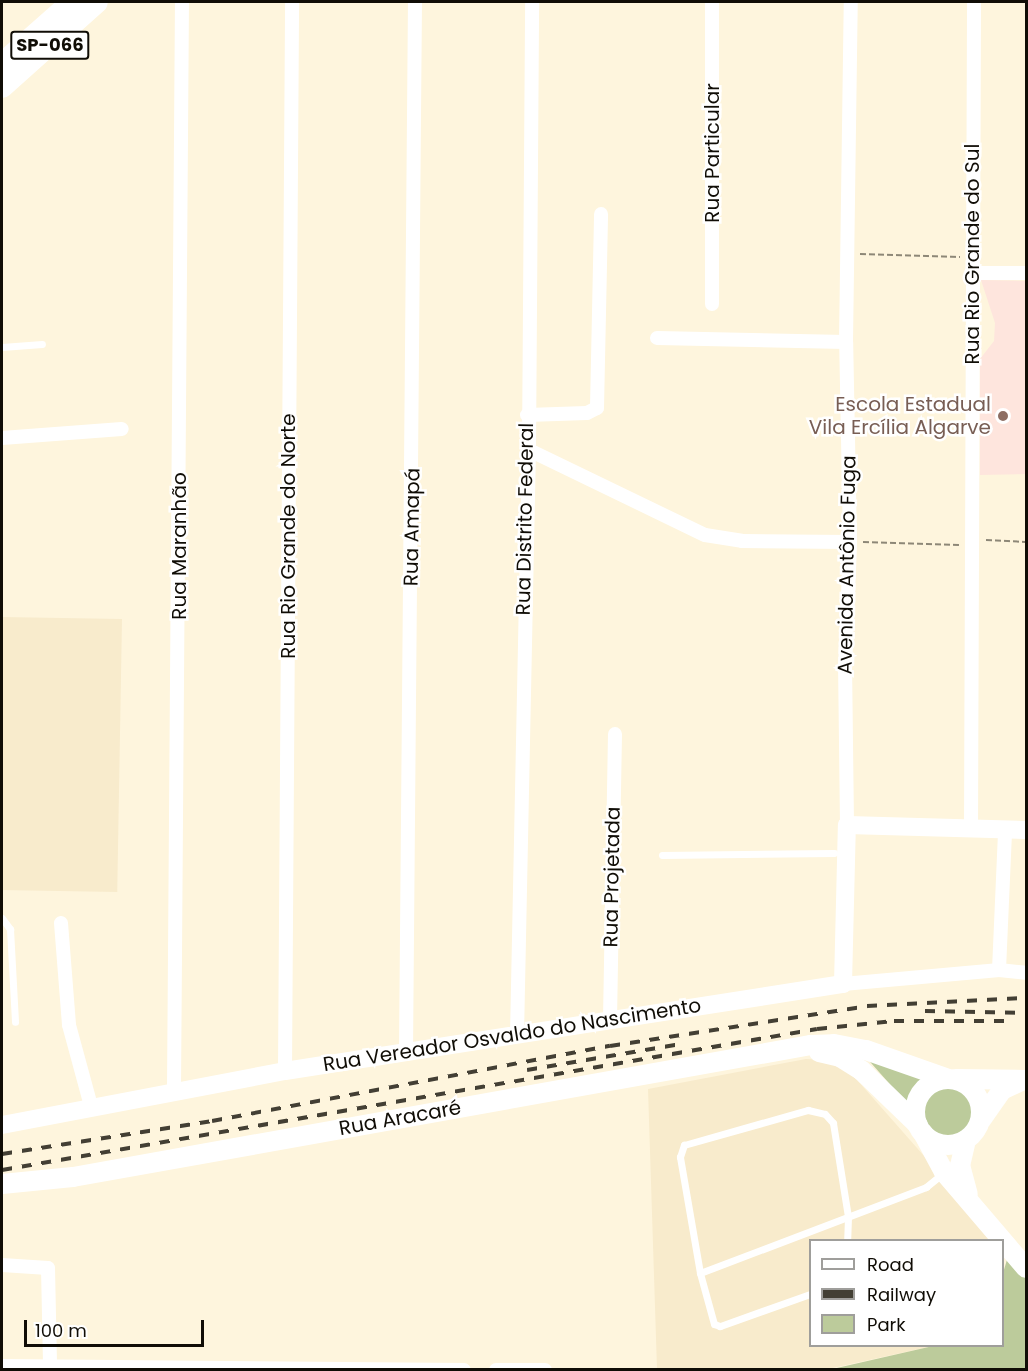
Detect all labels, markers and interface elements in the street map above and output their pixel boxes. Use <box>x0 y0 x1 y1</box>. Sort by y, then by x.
road number: SP-066 <box>10 30 90 60</box>
street label: Rua Particular <box>700 83 724 223</box>
street label: Rua Rio Grande do Sul <box>960 144 984 364</box>
place label: Escola Estadual Vila Ercília Algarve <box>809 392 991 439</box>
marker: Escola Estadual Vila Ercília Algarve <box>996 409 1010 423</box>
street label: Rua Rio Grande do Norte <box>276 413 300 659</box>
street label: Rua Distrito Federal <box>511 422 539 616</box>
street label: Avenida Antônio Fuga <box>833 455 861 675</box>
street label: Rua Amapá <box>399 468 425 586</box>
street label: Rua Maranhão <box>167 472 191 620</box>
street label: Rua Projetada <box>599 806 625 948</box>
street label: Rua Vereador Osvaldo do Nascimento <box>321 993 703 1077</box>
street label: Rua Aracaré <box>337 1095 463 1141</box>
legend <box>809 1239 1004 1347</box>
text: Road <box>867 1252 914 1277</box>
text: Railway <box>867 1282 936 1307</box>
scale bar <box>27 1308 207 1346</box>
text: Park <box>867 1312 906 1337</box>
text: 100 m <box>35 1318 87 1343</box>

